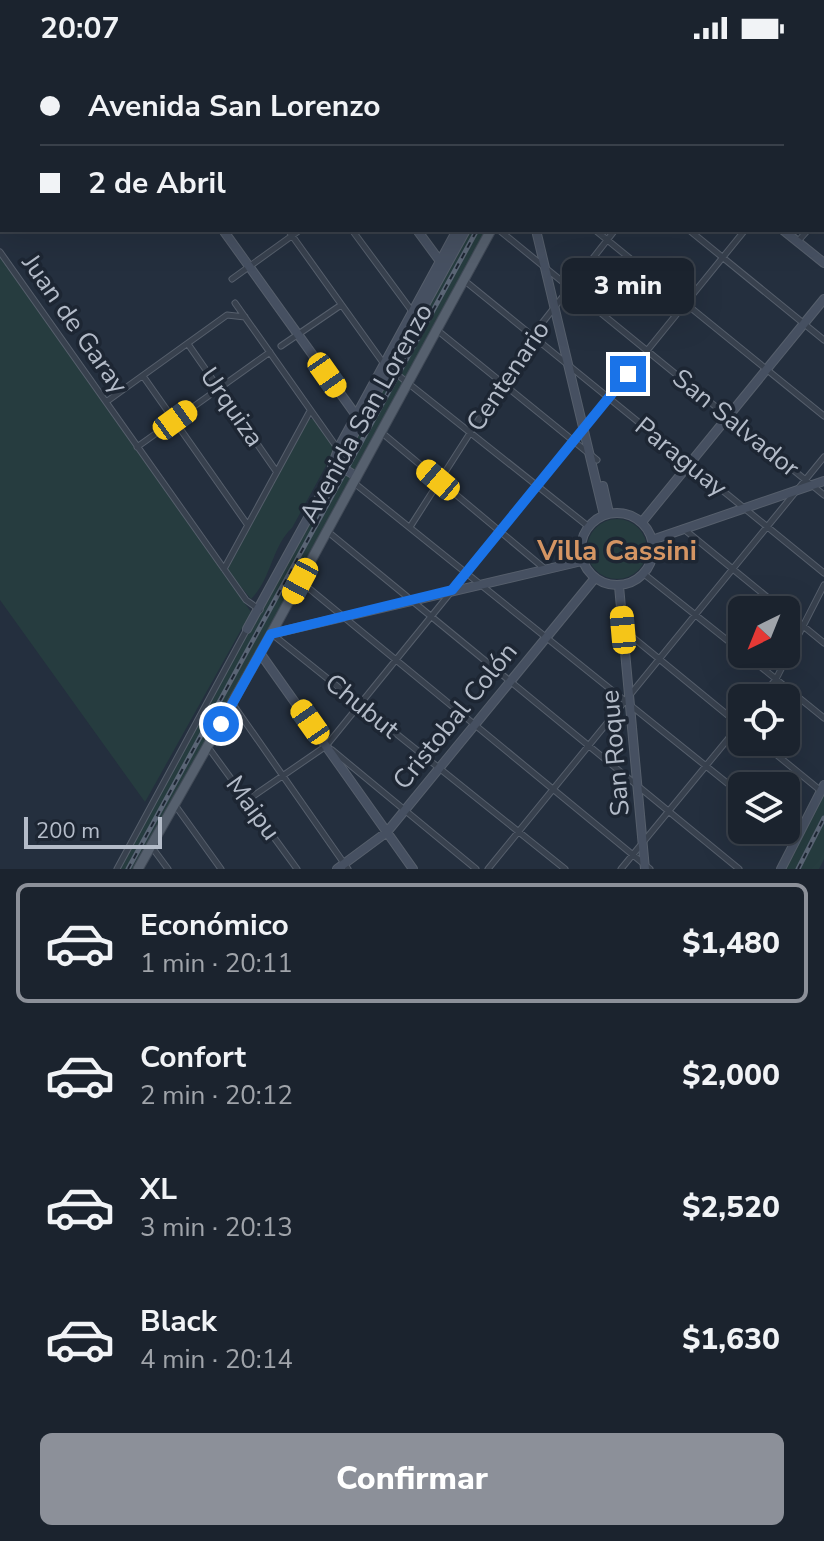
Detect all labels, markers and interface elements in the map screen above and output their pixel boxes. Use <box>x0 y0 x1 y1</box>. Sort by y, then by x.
text: 20:07 <box>40 8 119 49</box>
text: Avenida San Lorenzo <box>88 86 380 127</box>
text: 2 de Abril <box>88 163 226 204</box>
street label: Juan de Garay <box>13 246 136 401</box>
callout: 3 min <box>562 258 694 314</box>
text: 3 min <box>594 268 662 303</box>
street label: Avenida San Lorenzo <box>291 297 441 529</box>
street label: Centenario <box>458 314 558 438</box>
car <box>303 348 351 402</box>
route end <box>610 356 646 392</box>
street label: Urquiza <box>192 360 272 454</box>
street label: San Salvador <box>665 361 807 486</box>
car <box>149 396 201 444</box>
street label: Paraguay <box>627 409 735 505</box>
car <box>412 455 464 505</box>
district label: Villa Cassini <box>536 532 697 570</box>
car <box>278 554 322 608</box>
north arrow <box>728 596 800 668</box>
map controls <box>728 596 800 844</box>
car <box>609 605 637 655</box>
street label: Cristobal Colón <box>385 635 525 797</box>
street label: Chubut <box>318 665 407 747</box>
button: locate <box>728 684 800 756</box>
street label: San Roque <box>592 689 638 817</box>
car <box>286 695 334 749</box>
route start <box>203 706 239 742</box>
street label: Maipu <box>218 769 288 847</box>
button: layers <box>728 772 800 844</box>
scale bar <box>24 813 162 849</box>
text: 200 m <box>36 816 100 846</box>
text: Económico <box>140 905 289 946</box>
icon: car <box>44 907 116 979</box>
text: $1,480 <box>682 923 780 964</box>
text: 1 min · 20:11 <box>140 946 293 981</box>
text: Confort <box>140 1037 246 1078</box>
icon: car <box>44 1039 116 1111</box>
text: $2,000 <box>682 1055 780 1096</box>
text: 2 min · 20:12 <box>140 1078 293 1113</box>
text: XL <box>140 1169 177 1210</box>
icon: car <box>44 1171 116 1243</box>
text: $2,520 <box>682 1187 780 1228</box>
text: 3 min · 20:13 <box>140 1210 293 1245</box>
text: Black <box>140 1301 217 1342</box>
icon: car <box>44 1303 116 1375</box>
text: $1,630 <box>682 1319 780 1360</box>
text: 4 min · 20:14 <box>140 1342 293 1377</box>
button: Confirmar <box>40 1433 784 1525</box>

